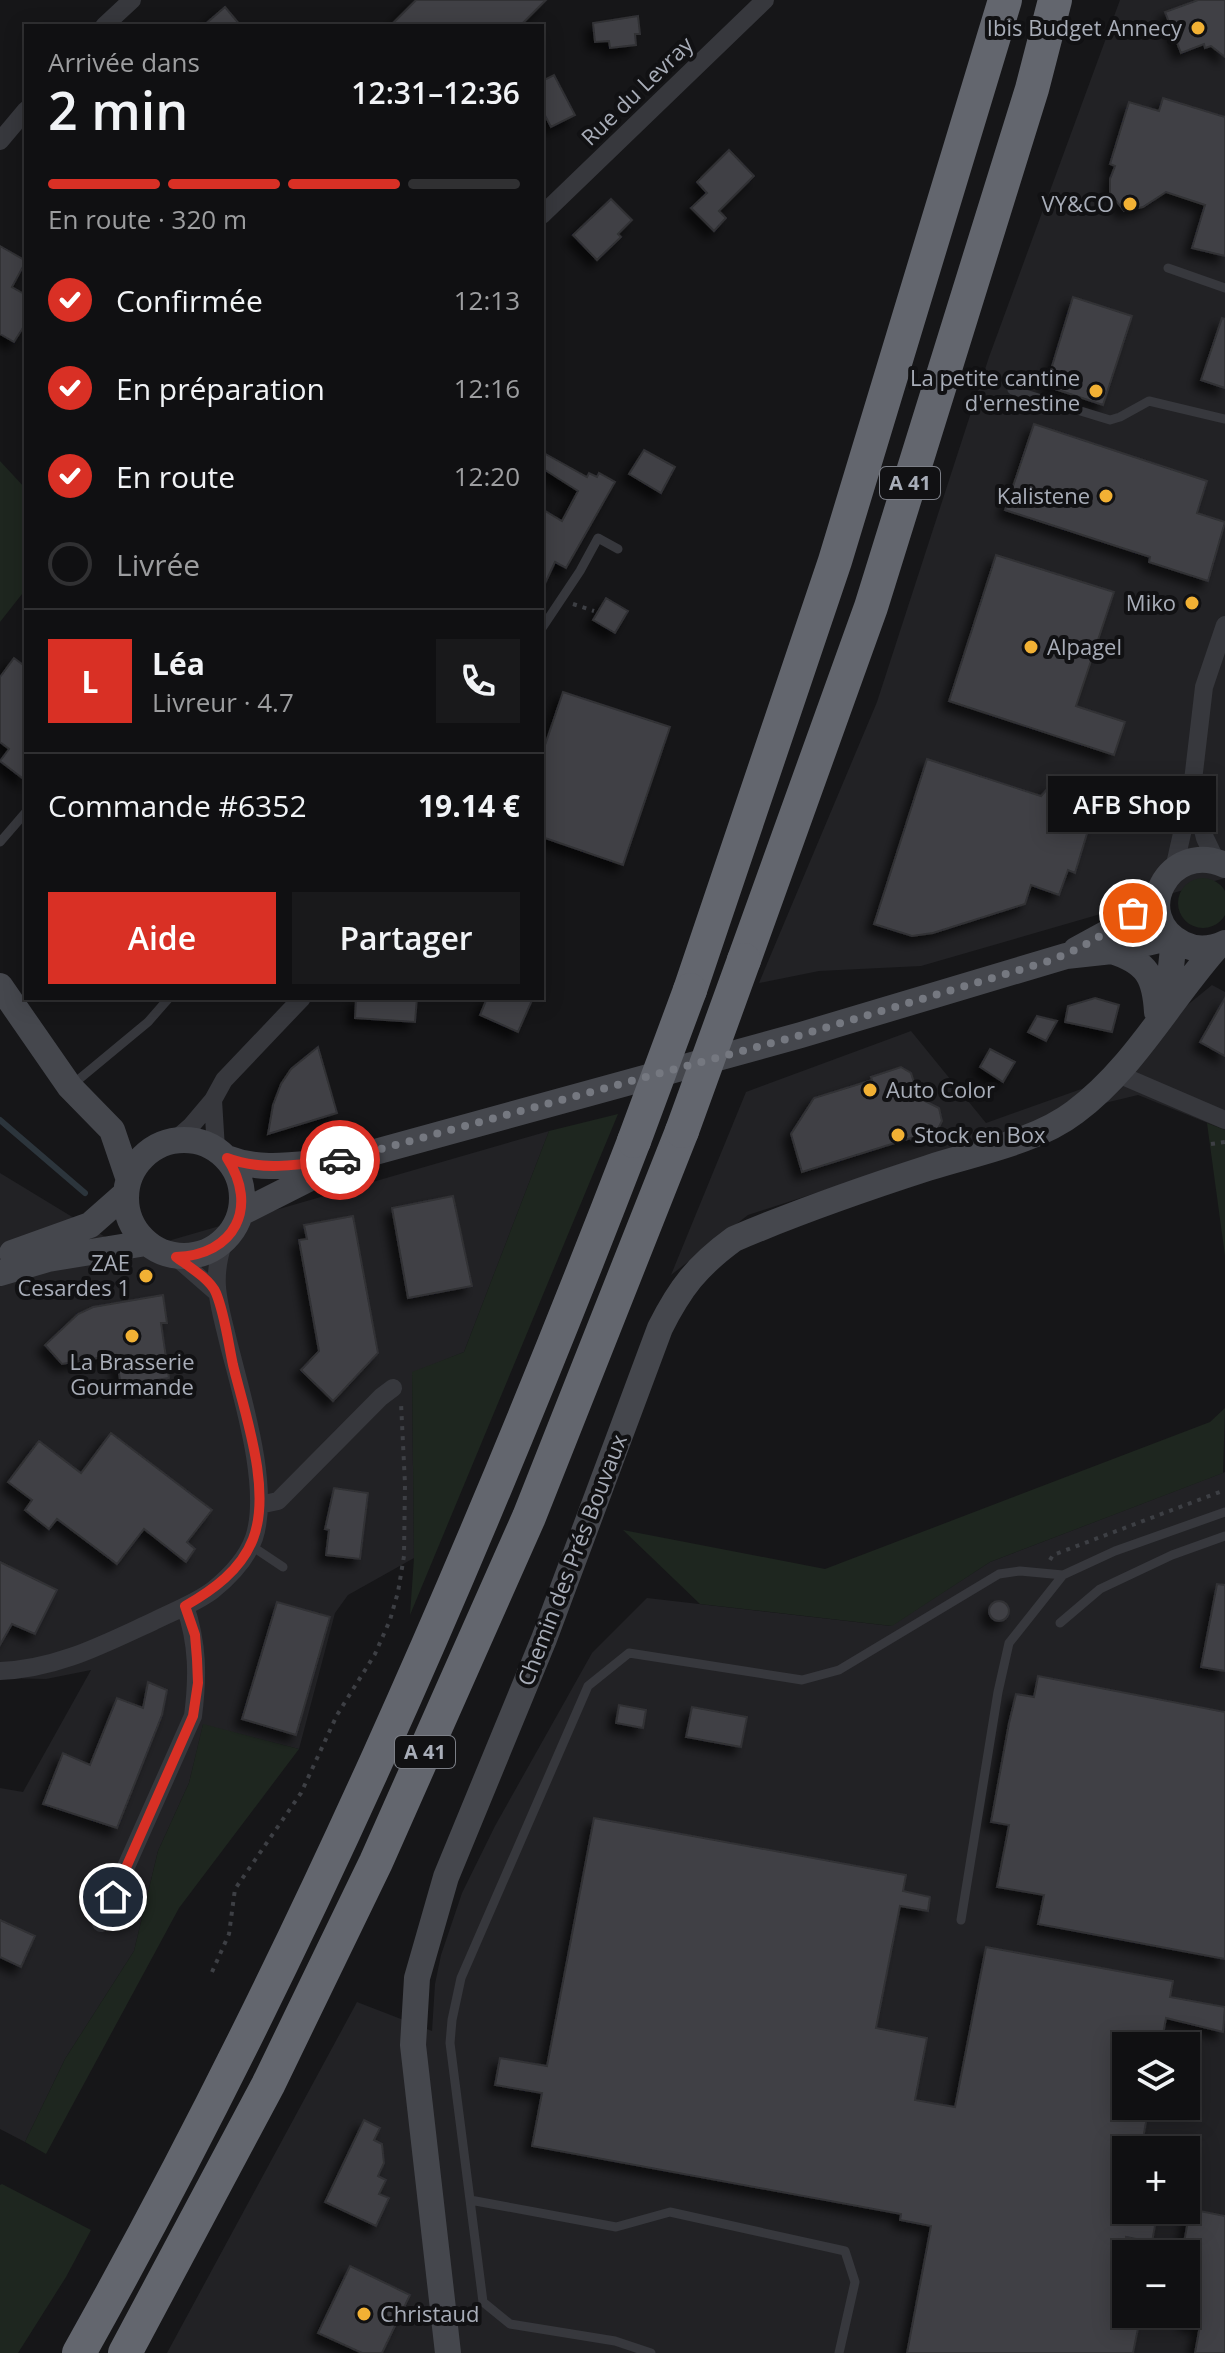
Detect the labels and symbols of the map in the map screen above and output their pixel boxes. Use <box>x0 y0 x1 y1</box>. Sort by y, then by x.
place label: Ibis Budget Annecy <box>987 12 1183 42</box>
marker: Ibis Budget Annecy <box>1189 19 1207 37</box>
street label: Rue du Levray <box>574 28 700 151</box>
place label: VY&CO <box>1042 188 1114 218</box>
marker: VY&CO <box>1121 195 1139 213</box>
place label: La petite cantine d'ernestine <box>910 362 1080 417</box>
marker: La petite cantine d'ernestine <box>1087 382 1105 400</box>
road number: A 41 <box>880 467 940 499</box>
place label: Kalistene <box>997 480 1090 510</box>
marker: Kalistene <box>1097 487 1115 505</box>
place label: Miko <box>1126 587 1176 617</box>
marker: Miko <box>1183 594 1201 612</box>
place label: Alpagel <box>1047 631 1122 661</box>
marker: Alpagel <box>1022 638 1040 656</box>
callout: AFB Shop <box>1049 777 1217 833</box>
pin <box>1099 879 1167 947</box>
place label: Auto Color <box>886 1074 995 1104</box>
marker: Auto Color <box>861 1081 879 1099</box>
place label: Stock en Box <box>914 1119 1046 1149</box>
courier <box>300 1120 380 1200</box>
marker: Stock en Box <box>889 1126 907 1144</box>
place label: ZAE Cesardes 1 <box>17 1247 130 1302</box>
marker: ZAE Cesardes 1 <box>137 1267 155 1285</box>
marker: La Brasserie Gourmande <box>123 1327 141 1345</box>
place label: La Brasserie Gourmande <box>69 1346 195 1401</box>
street label: Chemin des Prés Bouvaux <box>509 1429 633 1690</box>
road number: A 41 <box>395 1736 455 1768</box>
pin <box>79 1863 147 1931</box>
place label: Christaud <box>380 2298 479 2328</box>
marker: Christaud <box>355 2305 373 2323</box>

